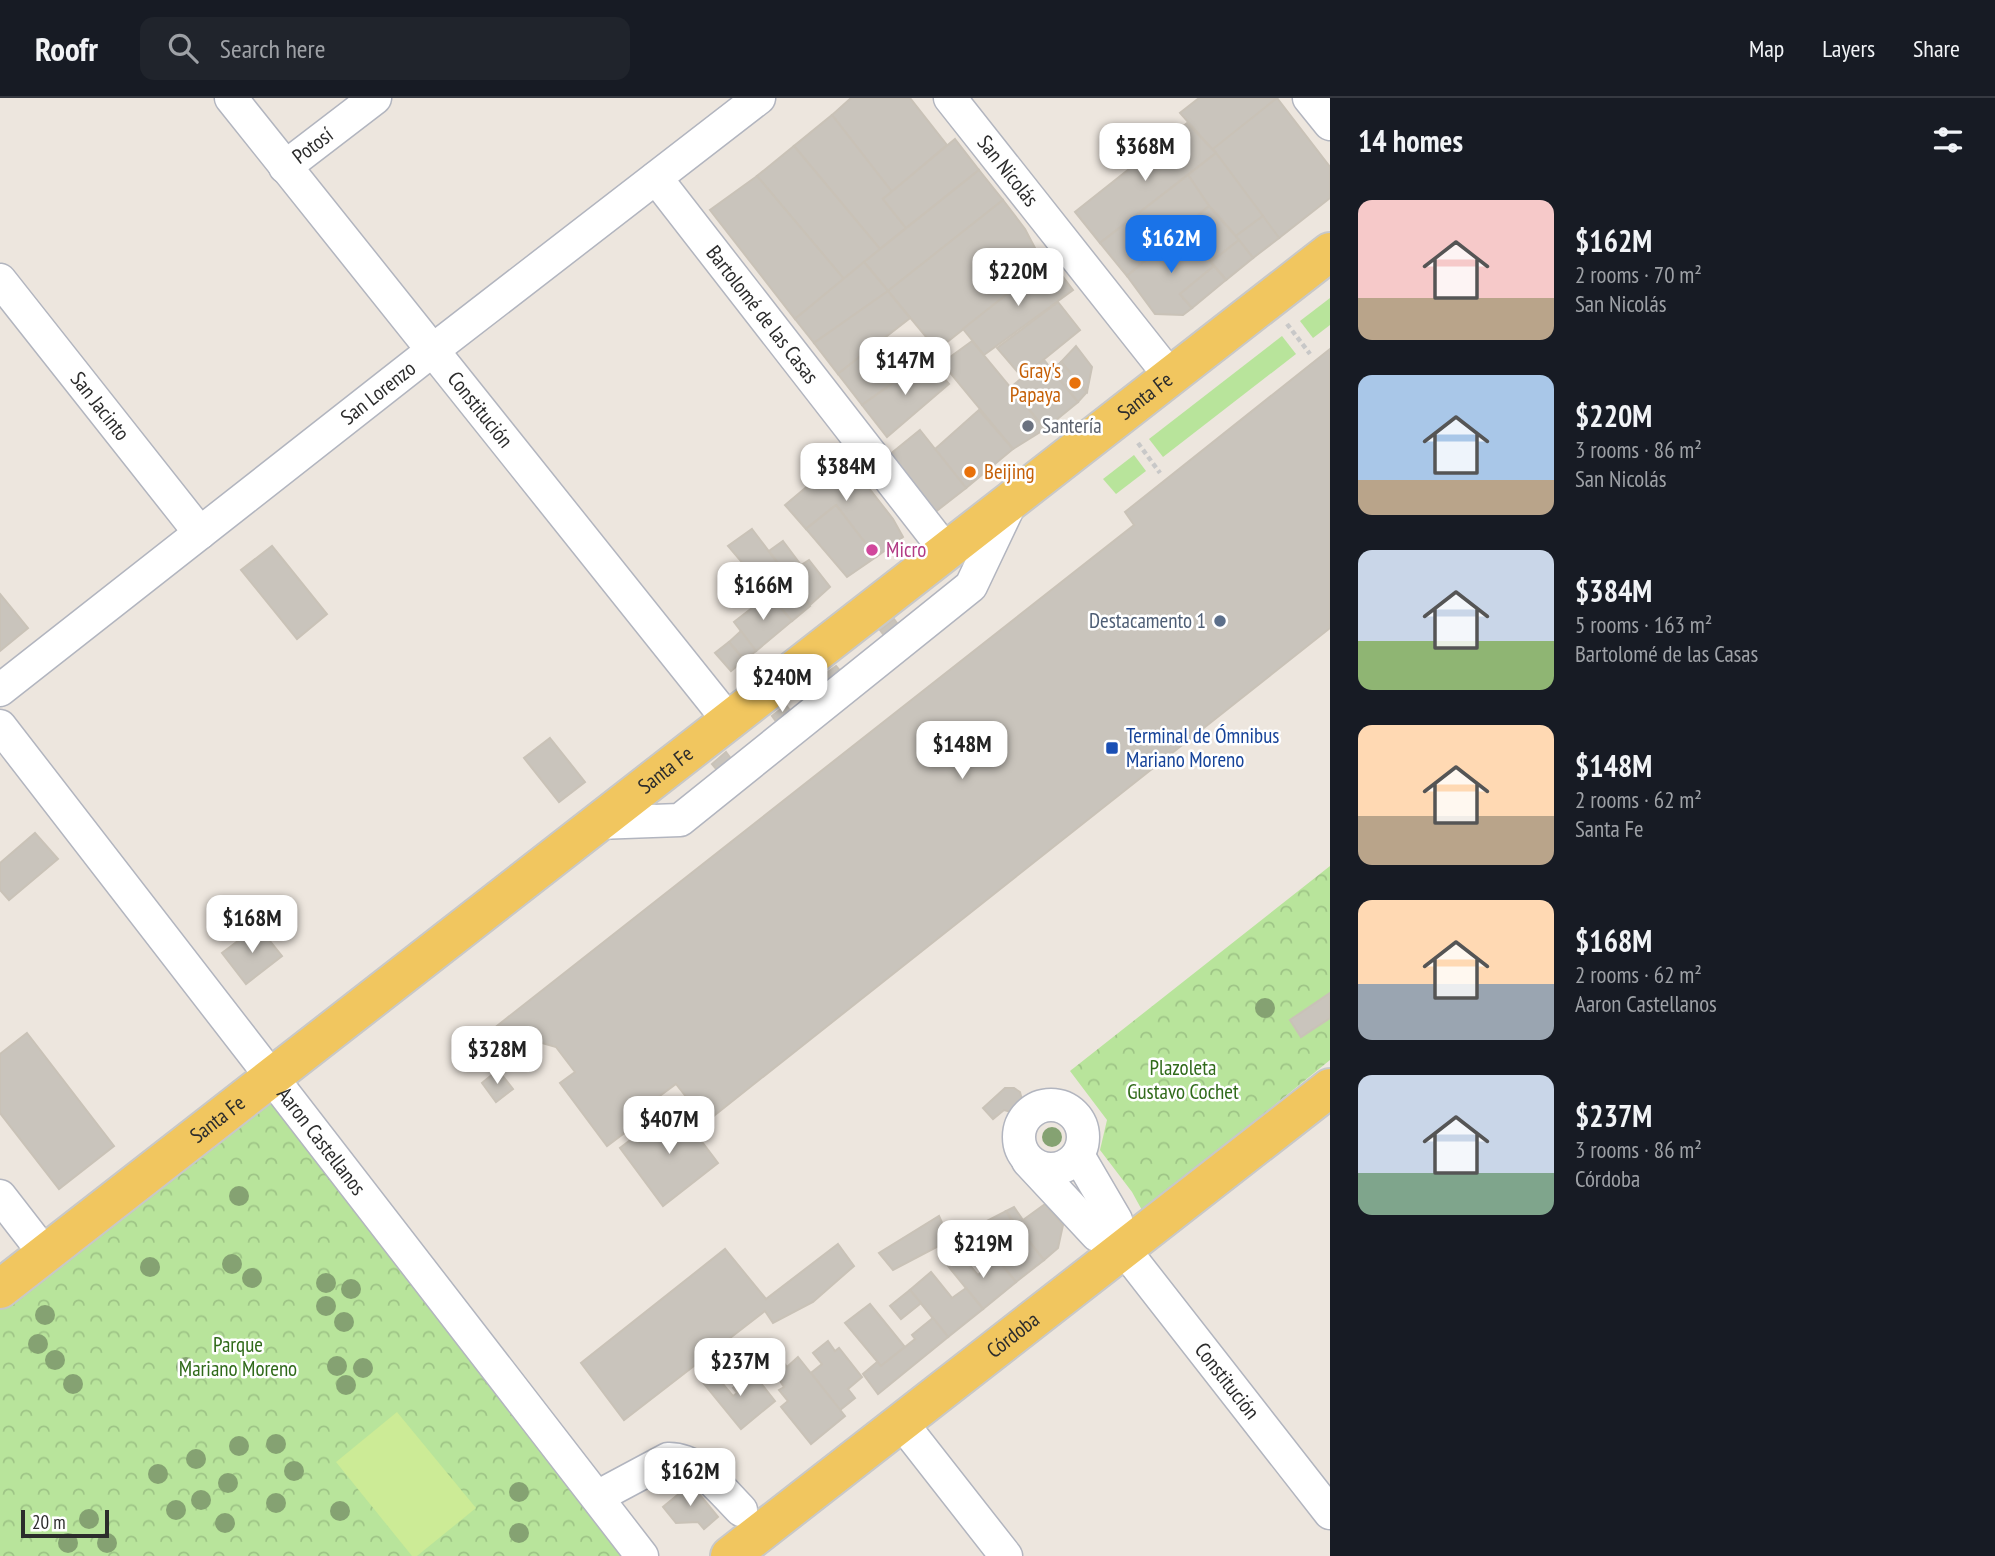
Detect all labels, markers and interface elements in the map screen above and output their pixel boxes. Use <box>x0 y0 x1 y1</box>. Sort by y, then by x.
search box <box>140 17 630 80</box>
text: Roofr <box>35 27 98 70</box>
icon: search <box>164 29 202 67</box>
text: Search here <box>220 32 325 65</box>
text: Map <box>1749 33 1784 64</box>
text: Layers <box>1822 33 1875 64</box>
text: Share <box>1913 33 1960 64</box>
street label: Potosí <box>287 121 339 170</box>
text: 14 homes <box>1358 121 1463 160</box>
icon: filters <box>1929 121 1967 159</box>
pin: $368M <box>1096 123 1194 183</box>
street label: San Nicolás <box>972 129 1045 212</box>
text: $368M <box>1115 131 1175 160</box>
pin: $162M <box>1122 216 1220 275</box>
text: $162M <box>1575 221 1652 260</box>
text: $162M <box>1141 223 1201 252</box>
icon: home <box>1414 228 1498 312</box>
street label: Bartolomé de las Casas <box>700 240 825 389</box>
pin: $220M <box>969 248 1067 308</box>
text: $220M <box>988 256 1048 285</box>
text: 2 rooms · 70 m² <box>1575 260 1702 289</box>
text: San Nicolás <box>1575 289 1666 318</box>
pin: $147M <box>856 338 954 397</box>
text: $147M <box>875 345 935 374</box>
street label: San Lorenzo <box>335 355 421 430</box>
place label: Gray's Papaya <box>1010 357 1061 408</box>
street label: San Jacinto <box>65 366 136 446</box>
street label: Constitución <box>442 366 519 453</box>
street label: Santa Fe <box>1112 366 1178 426</box>
marker: Gray's Papaya <box>1067 375 1083 391</box>
text: $220M <box>1575 396 1652 435</box>
icon: home <box>1414 403 1498 487</box>
place label: Santería <box>1042 412 1102 439</box>
marker: Santería <box>1020 418 1036 434</box>
text: 3 rooms · 86 m² <box>1575 435 1702 464</box>
pin: $384M <box>797 444 895 503</box>
text: $384M <box>816 451 876 480</box>
place label: Beijing <box>984 458 1034 485</box>
marker: Beijing <box>962 464 978 480</box>
text: San Nicolás <box>1575 464 1666 493</box>
place label: Micro <box>886 536 926 563</box>
marker: Micro <box>864 542 880 558</box>
pin: $166M <box>714 562 812 622</box>
text: $166M <box>733 570 793 599</box>
text: $384M <box>1575 571 1652 610</box>
icon: home <box>1414 578 1498 662</box>
place label: Destacamento 1 <box>1089 607 1206 634</box>
text: 5 rooms · 163 m² <box>1575 610 1712 639</box>
marker: Destacamento 1 <box>1212 613 1228 629</box>
text: Bartolomé de las Casas <box>1575 639 1758 668</box>
pin: $240M <box>733 654 831 714</box>
text: $240M <box>752 662 812 691</box>
pin: $148M <box>913 722 1011 781</box>
place label: Terminal de Ómnibus Mariano Moreno <box>1126 722 1279 773</box>
text: $148M <box>932 729 992 758</box>
street label: Santa Fe <box>632 740 698 800</box>
marker: Terminal de Ómnibus Mariano Moreno <box>1104 740 1120 756</box>
text: $148M <box>1575 746 1652 785</box>
icon: home <box>1414 753 1498 837</box>
text: 2 rooms · 62 m² <box>1575 785 1702 814</box>
text: Santa Fe <box>1575 814 1644 843</box>
pin: $168M <box>203 896 301 955</box>
text: $168M <box>222 903 282 932</box>
text: $168M <box>1575 921 1652 960</box>
icon: home <box>1414 928 1498 1012</box>
text: 2 rooms · 62 m² <box>1575 960 1702 989</box>
text: Aaron Castellanos <box>1575 989 1717 1018</box>
pin: $328M <box>448 1026 546 1086</box>
text: $328M <box>467 1034 527 1063</box>
park label: Plazoleta Gustavo Cochet <box>1127 1054 1239 1105</box>
street label: Aaron Castellanos <box>271 1081 372 1201</box>
street label: Santa Fe <box>184 1089 250 1149</box>
pin: $407M <box>620 1096 718 1156</box>
text: $237M <box>1575 1096 1652 1135</box>
icon: home <box>1414 1103 1498 1187</box>
text: $407M <box>639 1104 699 1133</box>
text: 3 rooms · 86 m² <box>1575 1135 1702 1164</box>
text: Córdoba <box>1575 1164 1640 1193</box>
pin: $219M <box>934 1220 1032 1280</box>
text: $219M <box>953 1228 1013 1257</box>
street label: Córdoba <box>981 1306 1045 1364</box>
park label: Parque Mariano Moreno <box>179 1331 297 1382</box>
street label: Constitución <box>1189 1337 1266 1425</box>
pin: $237M <box>691 1338 789 1398</box>
text: $237M <box>710 1346 770 1375</box>
pin: $162M <box>641 1448 739 1508</box>
text: $162M <box>660 1456 720 1485</box>
scale bar <box>21 1507 108 1539</box>
text: 20 m <box>32 1510 66 1534</box>

